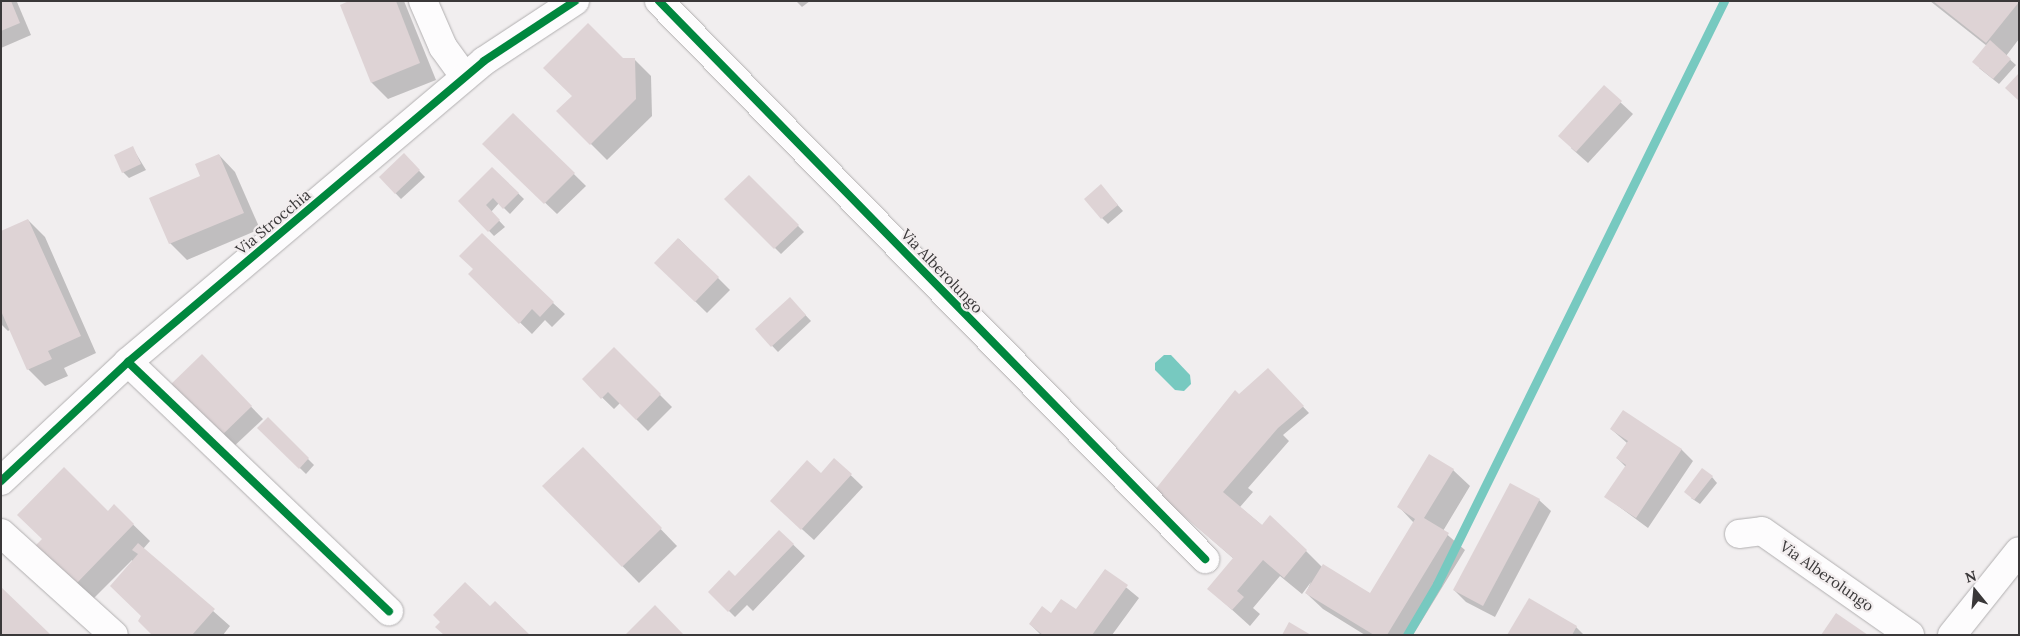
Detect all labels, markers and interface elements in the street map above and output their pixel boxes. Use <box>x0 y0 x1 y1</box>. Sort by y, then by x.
street label: Via Strocchia <box>232 186 314 258</box>
street label: Via Alberolungo <box>897 225 987 317</box>
street label: Via Alberolungo <box>1777 537 1877 615</box>
north arrow <box>1950 566 2000 616</box>
text: N <box>1963 566 1978 587</box>

